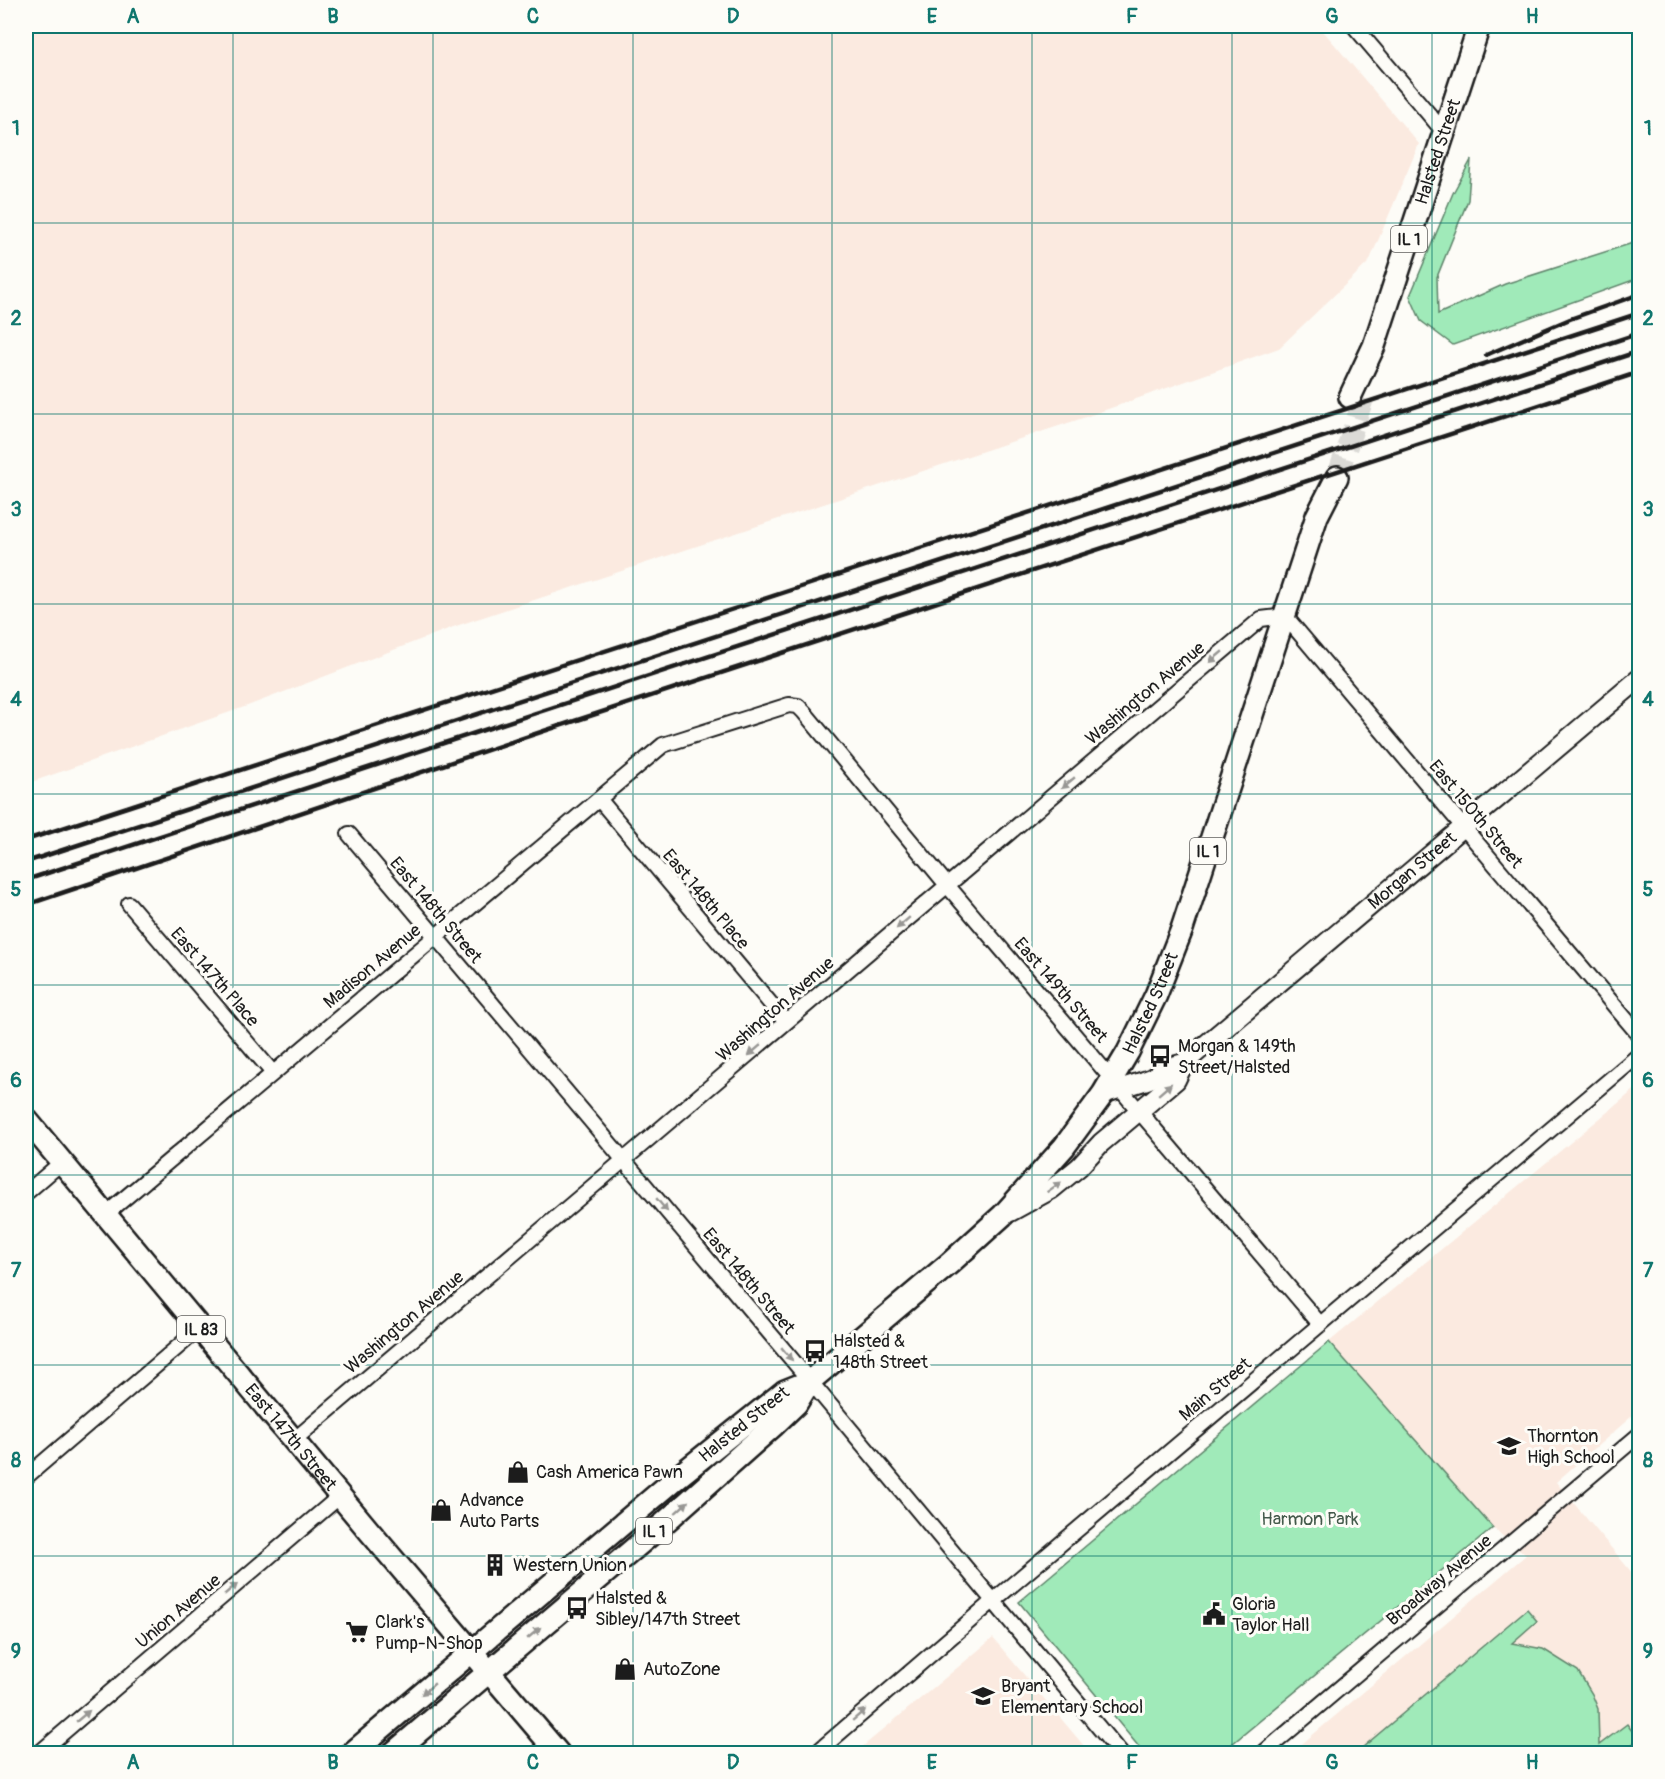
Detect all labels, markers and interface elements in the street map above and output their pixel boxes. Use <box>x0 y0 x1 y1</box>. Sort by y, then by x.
text: A <box>127 4 140 29</box>
text: B <box>327 4 339 29</box>
text: C <box>527 4 539 29</box>
text: D <box>727 4 740 29</box>
text: E <box>927 4 938 29</box>
text: F <box>1126 4 1138 29</box>
text: G <box>1325 4 1339 29</box>
text: H <box>1526 4 1539 29</box>
street label: Halsted Street <box>1410 95 1467 207</box>
text: 1 <box>12 116 20 141</box>
text: 1 <box>1644 116 1652 141</box>
road number: IL 1 <box>1391 226 1427 252</box>
text: 2 <box>10 306 22 331</box>
text: 2 <box>1642 306 1654 331</box>
text: 3 <box>10 497 22 522</box>
text: 3 <box>1642 497 1654 522</box>
street label: Washington Avenue <box>1081 637 1210 750</box>
one-way arrow <box>1209 650 1224 662</box>
text: 4 <box>10 687 22 712</box>
text: 4 <box>1642 687 1654 712</box>
street label: East 150th Street <box>1424 755 1528 874</box>
one-way arrow <box>1060 776 1076 789</box>
street label: Morgan Street <box>1363 826 1462 915</box>
road number: IL 1 <box>1190 838 1226 864</box>
street label: East 148th Place <box>657 845 754 954</box>
street label: East 148th Street <box>384 852 487 969</box>
text: 5 <box>11 877 22 902</box>
text: 5 <box>1643 877 1654 902</box>
one-way arrow <box>896 916 911 929</box>
street label: Madison Avenue <box>319 919 426 1014</box>
street label: East 147th Place <box>165 923 264 1032</box>
street label: East 149th Street <box>1009 933 1113 1048</box>
street label: Halsted Street <box>1118 948 1184 1058</box>
street label: Washington Avenue <box>712 952 839 1067</box>
place label: Morgan & 149th Street/Halsted <box>1178 1035 1296 1079</box>
one-way arrow <box>747 1043 763 1056</box>
bus stop icon: Morgan & 149th Street/Halsted <box>1147 1043 1173 1069</box>
text: 6 <box>10 1068 22 1093</box>
text: 6 <box>1642 1068 1654 1093</box>
one-way arrow <box>1157 1083 1172 1096</box>
one-way arrow <box>1045 1181 1061 1193</box>
one-way arrow <box>655 1197 668 1212</box>
street label: East 148th Street <box>697 1223 800 1340</box>
text: 7 <box>11 1258 22 1283</box>
text: 7 <box>1643 1258 1654 1283</box>
street label: Washington Avenue <box>340 1266 469 1379</box>
road number: IL 83 <box>177 1316 225 1342</box>
place label: Halsted & 148th Street <box>833 1330 929 1374</box>
bus stop icon: Halsted & 148th Street <box>802 1338 828 1364</box>
one-way arrow <box>781 1346 794 1362</box>
street label: Main Street <box>1175 1352 1257 1426</box>
street label: East 147th Street <box>239 1379 342 1496</box>
street label: Halsted Street <box>694 1381 795 1468</box>
place label: Thornton High School <box>1527 1425 1615 1469</box>
school or university icon: Thornton High School <box>1496 1433 1522 1459</box>
text: 8 <box>11 1448 21 1473</box>
text: 8 <box>1643 1448 1653 1473</box>
shop icon: Cash America Pawn <box>505 1459 531 1485</box>
place label: Cash America Pawn <box>536 1461 683 1484</box>
place label: Advance Auto Parts <box>459 1489 539 1533</box>
shop icon: Advance Auto Parts <box>428 1497 454 1523</box>
one-way arrow <box>674 1501 689 1514</box>
park label: Harmon Park <box>1261 1508 1359 1531</box>
road number: IL 1 <box>636 1518 672 1544</box>
street label: Broadway Avenue <box>1382 1530 1497 1631</box>
building icon: Western Union <box>482 1552 508 1578</box>
place label: Western Union <box>513 1554 627 1577</box>
street label: Union Avenue <box>131 1569 226 1654</box>
one-way arrow <box>223 1583 238 1596</box>
place label: Halsted & Sibley/147th Street <box>595 1587 741 1631</box>
place label: Gloria Taylor Hall <box>1232 1593 1310 1637</box>
bus stop icon: Halsted & Sibley/147th Street <box>564 1595 590 1621</box>
public building icon: Gloria Taylor Hall <box>1201 1601 1227 1627</box>
place label: Clark's Pump-N-Shop <box>375 1611 483 1655</box>
supermarket icon: Clark's Pump-N-Shop <box>344 1619 370 1645</box>
one-way arrow <box>526 1627 542 1640</box>
text: 9 <box>11 1639 21 1664</box>
text: 9 <box>1643 1639 1653 1664</box>
shop icon: AutoZone <box>612 1656 638 1682</box>
place label: AutoZone <box>643 1658 720 1681</box>
place label: Bryant Elementary School <box>1001 1675 1143 1719</box>
one-way arrow <box>421 1682 436 1695</box>
school or university icon: Bryant Elementary School <box>970 1683 996 1709</box>
one-way arrow <box>75 1709 91 1722</box>
one-way arrow <box>851 1709 867 1722</box>
text: A <box>127 1750 140 1775</box>
text: B <box>327 1750 339 1775</box>
text: C <box>527 1750 539 1775</box>
text: D <box>727 1750 740 1775</box>
text: E <box>927 1750 938 1775</box>
text: F <box>1126 1750 1138 1775</box>
text: G <box>1325 1750 1339 1775</box>
text: H <box>1526 1750 1539 1775</box>

